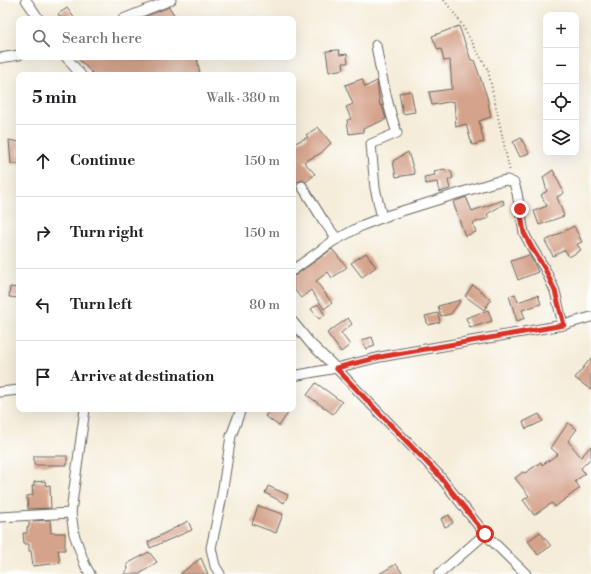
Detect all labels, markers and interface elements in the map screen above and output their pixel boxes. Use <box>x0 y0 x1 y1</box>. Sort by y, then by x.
map controls <box>543 12 579 156</box>
button: + <box>543 12 579 48</box>
search box <box>16 16 296 60</box>
icon: search <box>30 27 52 49</box>
text: Search here <box>62 29 142 48</box>
button: − <box>543 48 579 84</box>
button: locate <box>543 84 579 120</box>
text: 5 min <box>32 87 77 109</box>
text: Walk · 380 m <box>206 90 280 106</box>
button: layers <box>543 120 579 156</box>
icon: ahead <box>32 150 54 172</box>
text: Continue <box>70 151 135 170</box>
text: 150 m <box>245 153 280 169</box>
route end <box>511 200 529 218</box>
icon: right <box>32 222 54 244</box>
text: Turn right <box>70 223 144 242</box>
text: 150 m <box>245 225 280 241</box>
icon: left <box>32 294 54 316</box>
text: Turn left <box>70 295 132 314</box>
text: 80 m <box>249 297 280 313</box>
icon: arrive <box>32 366 54 388</box>
text: Arrive at destination <box>70 367 214 386</box>
route start <box>476 525 494 543</box>

